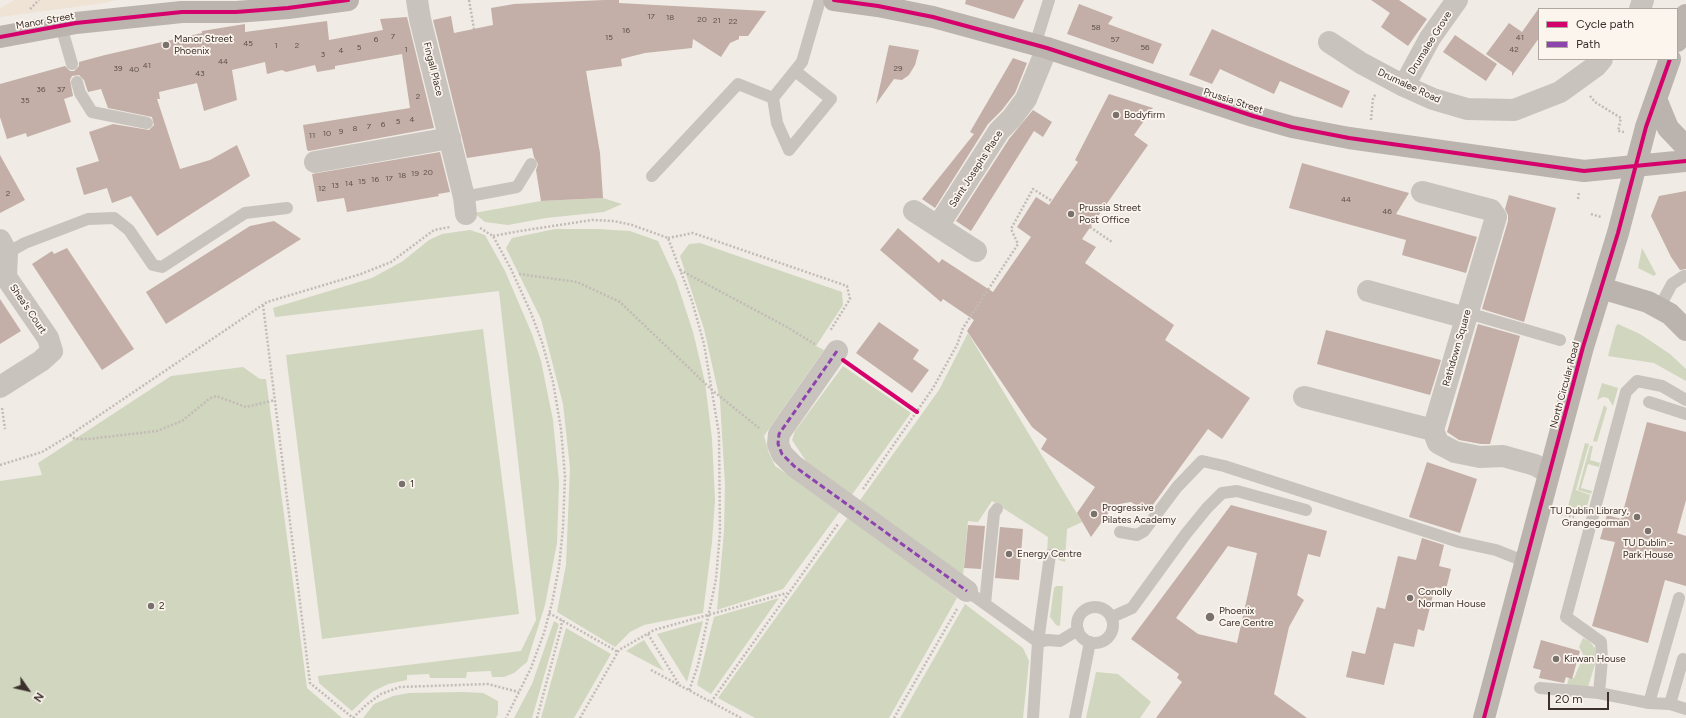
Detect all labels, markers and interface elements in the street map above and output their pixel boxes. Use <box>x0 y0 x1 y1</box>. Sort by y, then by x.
legend <box>1538 8 1678 60</box>
street label: Drumalee Grove <box>1406 9 1454 77</box>
street label: Manor Street <box>15 10 75 32</box>
house number: 17 <box>647 12 655 22</box>
house number: 18 <box>666 13 674 23</box>
house number: 20 <box>697 15 707 25</box>
house number: 21 <box>713 16 721 26</box>
house number: 22 <box>729 17 737 27</box>
text: Cycle path <box>1576 17 1634 31</box>
house number: 58 <box>1091 23 1101 33</box>
house number: 16 <box>622 26 630 36</box>
house number: 7 <box>391 32 395 42</box>
place label: Manor Street Phoenix <box>174 33 233 56</box>
house number: 15 <box>605 33 613 43</box>
house number: 41 <box>1516 33 1524 43</box>
house number: 6 <box>374 35 378 45</box>
house number: 57 <box>1111 35 1119 45</box>
text: Path <box>1576 37 1600 51</box>
house number: 45 <box>243 39 253 49</box>
marker: Manor Street Phoenix <box>161 40 171 50</box>
house number: 1 <box>274 41 278 51</box>
house number: 2 <box>295 41 299 51</box>
street label: Fingall Place <box>421 41 445 97</box>
house number: 5 <box>357 43 361 53</box>
house number: 56 <box>1140 43 1150 53</box>
house number: 1 <box>404 45 408 55</box>
house number: 42 <box>1509 45 1519 55</box>
house number: 4 <box>339 46 343 56</box>
house number: 3 <box>321 50 325 60</box>
house number: 44 <box>218 57 228 67</box>
house number: 41 <box>143 61 151 71</box>
house number: 39 <box>114 64 122 74</box>
house number: 29 <box>894 64 902 74</box>
house number: 40 <box>129 65 139 75</box>
street label: Drumalee Road <box>1376 66 1442 106</box>
house number: 43 <box>195 69 205 79</box>
house number: 36 <box>37 85 45 95</box>
house number: 37 <box>57 85 65 95</box>
street label: Prussia Street <box>1202 86 1264 116</box>
house number: 2 <box>416 92 420 102</box>
house number: 35 <box>21 96 29 106</box>
place label: Bodyfirm <box>1124 109 1165 121</box>
marker: Bodyfirm <box>1111 110 1121 120</box>
house number: 4 <box>410 115 414 125</box>
house number: 5 <box>396 117 400 127</box>
house number: 6 <box>381 120 385 130</box>
house number: 7 <box>367 122 371 132</box>
house number: 8 <box>353 124 357 134</box>
house number: 9 <box>339 127 343 137</box>
street label: Saint Josephs Place <box>947 128 1005 210</box>
house number: 10 <box>323 129 331 139</box>
house number: 11 <box>309 131 315 141</box>
house number: 20 <box>423 168 433 178</box>
house number: 19 <box>411 169 419 179</box>
house number: 18 <box>398 171 406 181</box>
house number: 17 <box>385 174 393 184</box>
house number: 16 <box>371 175 379 185</box>
house number: 15 <box>358 177 366 187</box>
house number: 14 <box>345 179 353 189</box>
house number: 13 <box>331 181 339 191</box>
house number: 12 <box>318 184 326 194</box>
house number: 2 <box>6 189 10 199</box>
house number: 44 <box>1341 195 1351 205</box>
place label: Prussia Street Post Office <box>1079 202 1141 226</box>
house number: 46 <box>1382 207 1392 217</box>
marker: Prussia Street Post Office <box>1066 209 1076 219</box>
street label: Shea's Court <box>7 282 49 336</box>
street label: Rathdown Square <box>1440 308 1474 388</box>
street label: North Circular Road <box>1548 341 1582 429</box>
place label: 1 <box>410 478 414 490</box>
marker: 1 <box>397 479 407 489</box>
place label: Progressive Pilates Academy <box>1102 502 1176 526</box>
place label: TU Dublin Library, Grangegorman <box>1550 505 1629 528</box>
marker: Progressive Pilates Academy <box>1089 509 1099 519</box>
marker: TU Dublin Library, Grangegorman <box>1632 512 1642 522</box>
marker: TU Dublin - Park House <box>1643 526 1653 536</box>
place label: TU Dublin - Park House <box>1623 537 1673 560</box>
place label: Energy Centre <box>1017 548 1082 560</box>
marker: Energy Centre <box>1004 549 1014 559</box>
place label: Conolly Norman House <box>1418 586 1486 610</box>
marker: Conolly Norman House <box>1405 593 1415 603</box>
place label: 2 <box>159 600 165 612</box>
marker: 2 <box>146 601 156 611</box>
place label: Phoenix Care Centre <box>1219 605 1273 628</box>
marker: Phoenix Care Centre <box>1204 611 1216 623</box>
place label: Kirwan House <box>1564 653 1626 665</box>
marker: Kirwan House <box>1551 654 1561 664</box>
north arrow <box>8 670 48 710</box>
scale bar <box>1550 684 1611 710</box>
text: N <box>31 690 46 704</box>
text: 20 m <box>1555 692 1583 706</box>

